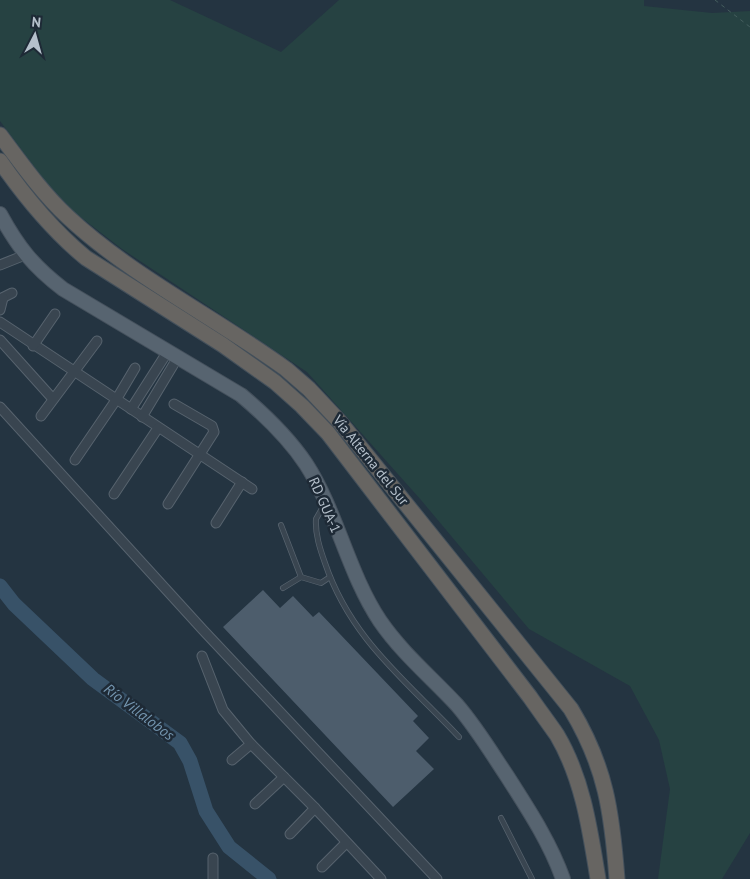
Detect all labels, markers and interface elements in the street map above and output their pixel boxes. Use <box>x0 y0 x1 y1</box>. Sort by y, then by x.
north arrow <box>10 10 60 60</box>
text: N <box>31 13 42 32</box>
street label: Vía Alterna del Sur <box>329 411 413 509</box>
street label: RD GUA-1 <box>305 474 345 536</box>
water label: Río Villalobos <box>100 679 178 744</box>

